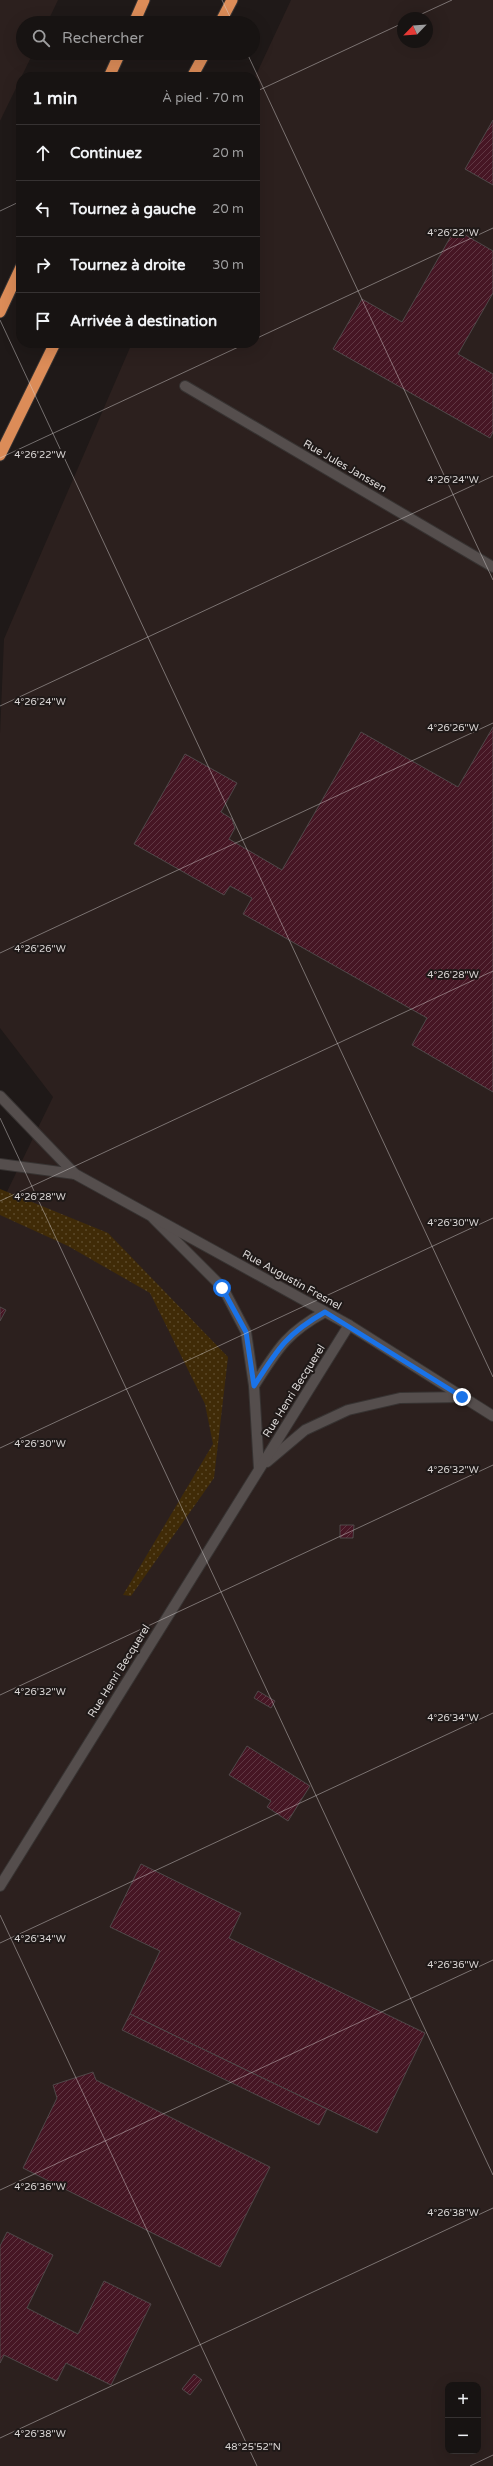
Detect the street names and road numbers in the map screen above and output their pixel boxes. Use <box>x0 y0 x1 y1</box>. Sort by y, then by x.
street label: Rue Jules Janssen <box>301 437 389 495</box>
street label: Rue Augustin Fresnel <box>240 1247 344 1313</box>
street label: Rue Henri Becquerel <box>260 1342 328 1440</box>
street label: Rue Henri Becquerel <box>85 1622 153 1720</box>

